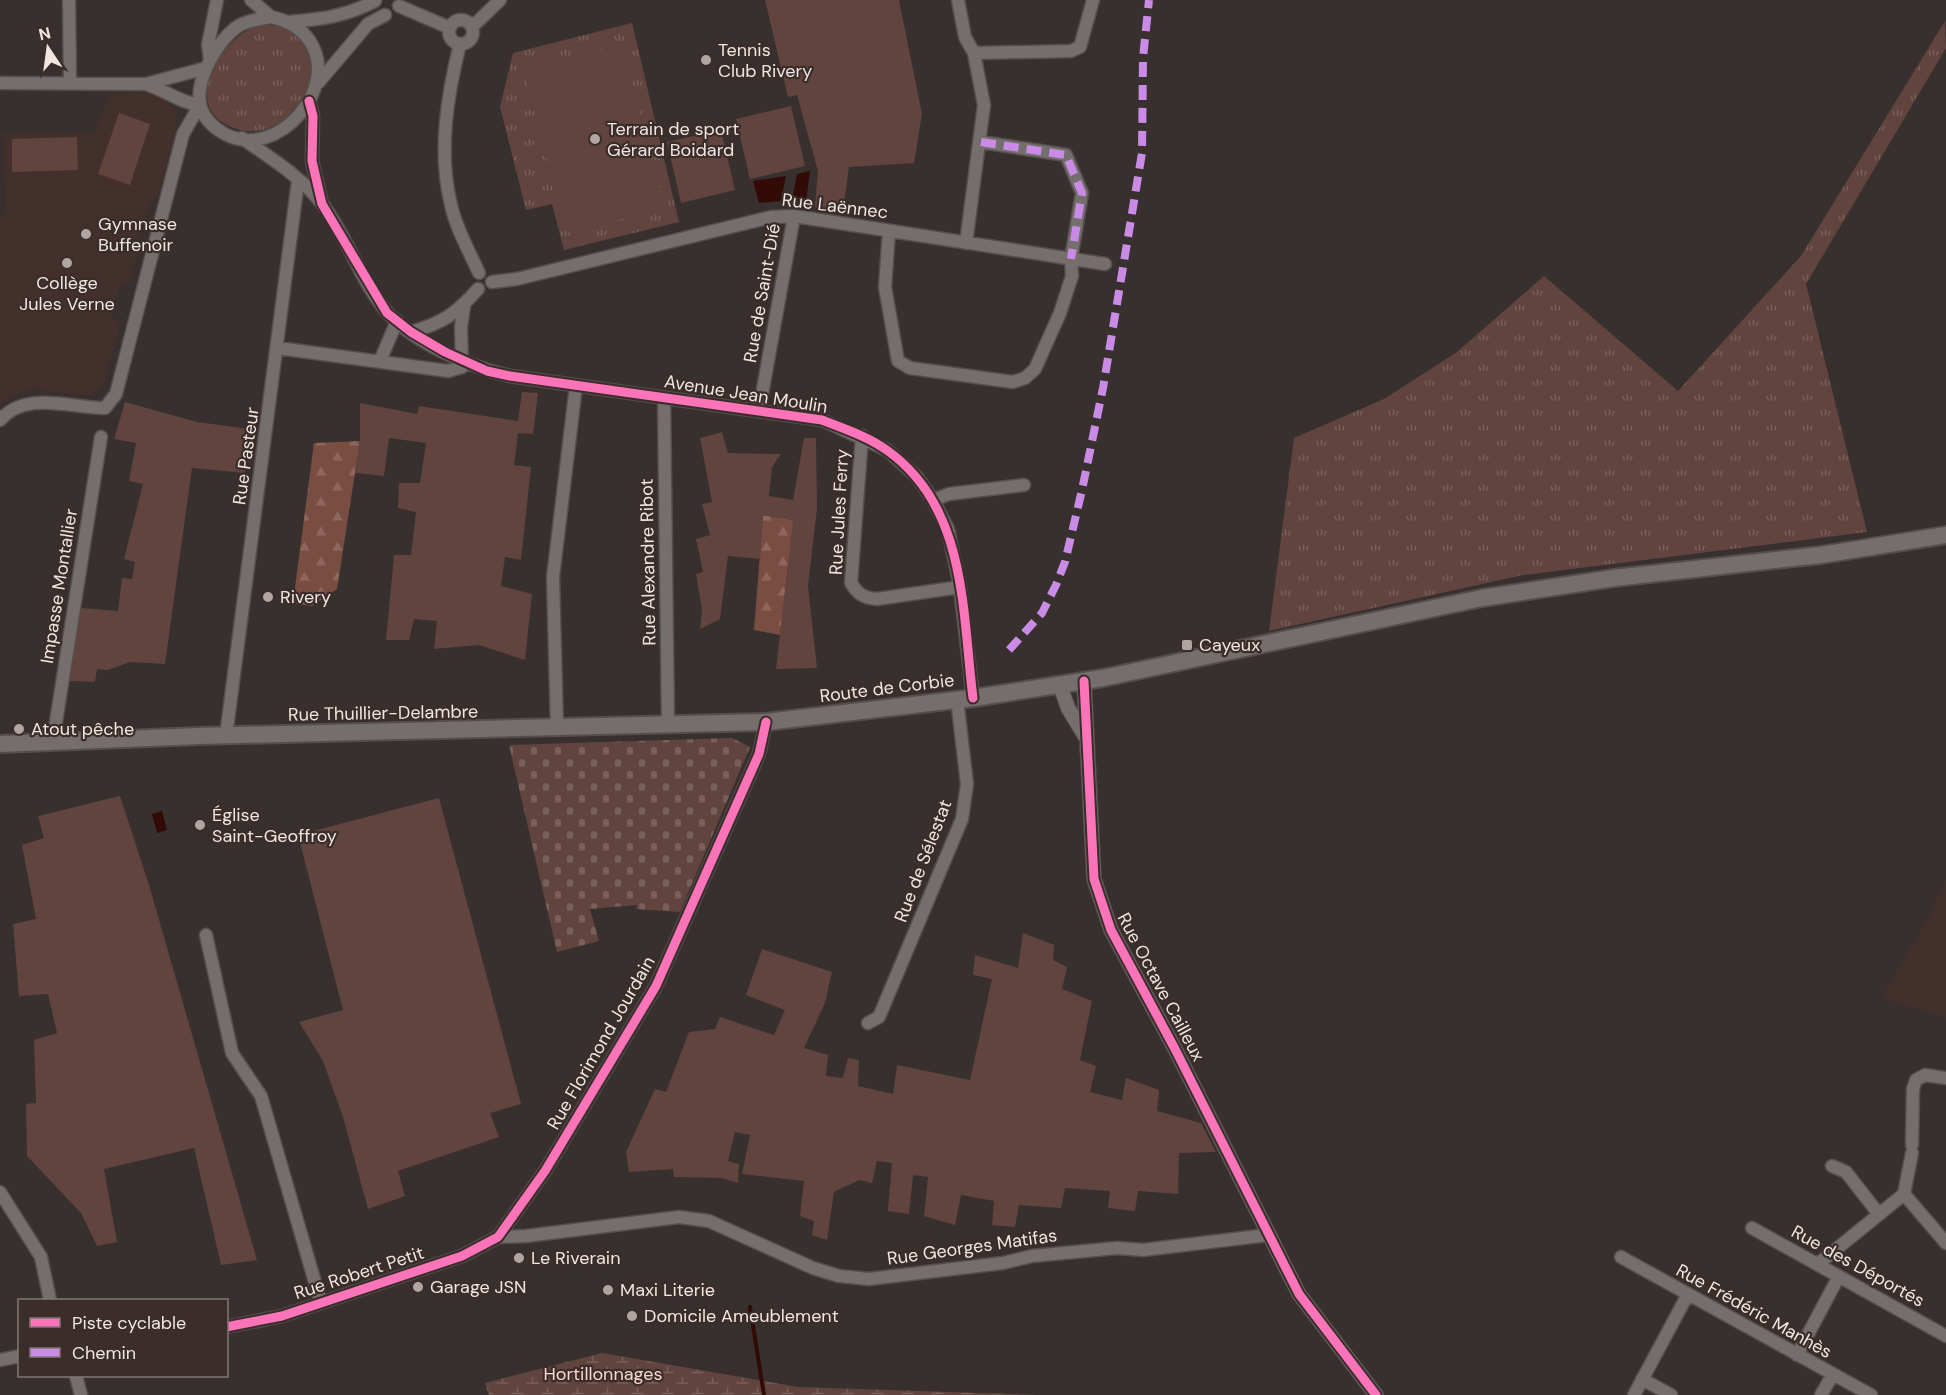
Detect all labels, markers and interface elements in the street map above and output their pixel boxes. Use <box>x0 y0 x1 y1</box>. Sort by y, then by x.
north arrow <box>18 18 78 78</box>
text: N <box>37 22 53 45</box>
place label: Tennis Club Rivery <box>718 38 812 83</box>
marker: Tennis Club Rivery <box>699 53 713 67</box>
place label: Terrain de sport Gérard Boidard <box>607 117 739 162</box>
marker: Terrain de sport Gérard Boidard <box>588 132 602 146</box>
street label: Rue Laënnec <box>781 188 889 224</box>
place label: Gymnase Buffenoir <box>98 212 177 257</box>
street label: Rue de Saint-Dié <box>738 222 786 364</box>
marker: Gymnase Buffenoir <box>79 227 93 241</box>
marker: Collège Jules Verne <box>60 256 74 270</box>
place label: Collège Jules Verne <box>19 271 115 316</box>
street label: Avenue Jean Moulin <box>663 369 829 419</box>
street label: Rue Pasteur <box>227 405 265 506</box>
street label: Rue Jules Ferry <box>824 448 854 576</box>
street label: Rue Alexandre Ribot <box>635 478 661 646</box>
street label: Impasse Montallier <box>35 506 83 665</box>
place label: Rivery <box>280 585 331 609</box>
marker: Rivery <box>261 590 275 604</box>
place label: Cayeux <box>1199 633 1260 657</box>
marker: Cayeux <box>1180 638 1194 652</box>
street label: Route de Corbie <box>818 668 956 708</box>
street label: Rue Thuillier-Delambre <box>288 699 478 727</box>
place label: Atout pêche <box>31 717 134 741</box>
marker: Atout pêche <box>12 722 26 736</box>
street label: Rue de Sélestat <box>889 796 957 926</box>
place label: Église Saint-Geoffroy <box>212 803 337 848</box>
marker: Église Saint-Geoffroy <box>193 818 207 832</box>
street label: Rue Octave Cailleux <box>1112 908 1210 1066</box>
street label: Rue Florimond Jourdain <box>541 952 661 1134</box>
street label: Rue des Déportés <box>1787 1219 1929 1313</box>
street label: Rue Georges Matifas <box>885 1223 1059 1271</box>
street label: Rue Robert Petit <box>291 1241 427 1305</box>
place label: Le Riverain <box>531 1246 621 1270</box>
marker: Le Riverain <box>512 1251 526 1265</box>
street label: Rue Frédéric Manhès <box>1672 1258 1836 1364</box>
place label: Garage JSN <box>430 1275 526 1299</box>
place label: Maxi Literie <box>620 1278 715 1302</box>
marker: Garage JSN <box>411 1280 425 1294</box>
marker: Maxi Literie <box>601 1283 615 1297</box>
legend <box>18 1299 228 1377</box>
place label: Domicile Ameublement <box>644 1304 839 1328</box>
marker: Domicile Ameublement <box>625 1309 639 1323</box>
text: Piste cyclable <box>72 1311 186 1335</box>
text: Chemin <box>72 1341 136 1365</box>
park label: Hortillonnages <box>543 1362 663 1386</box>

